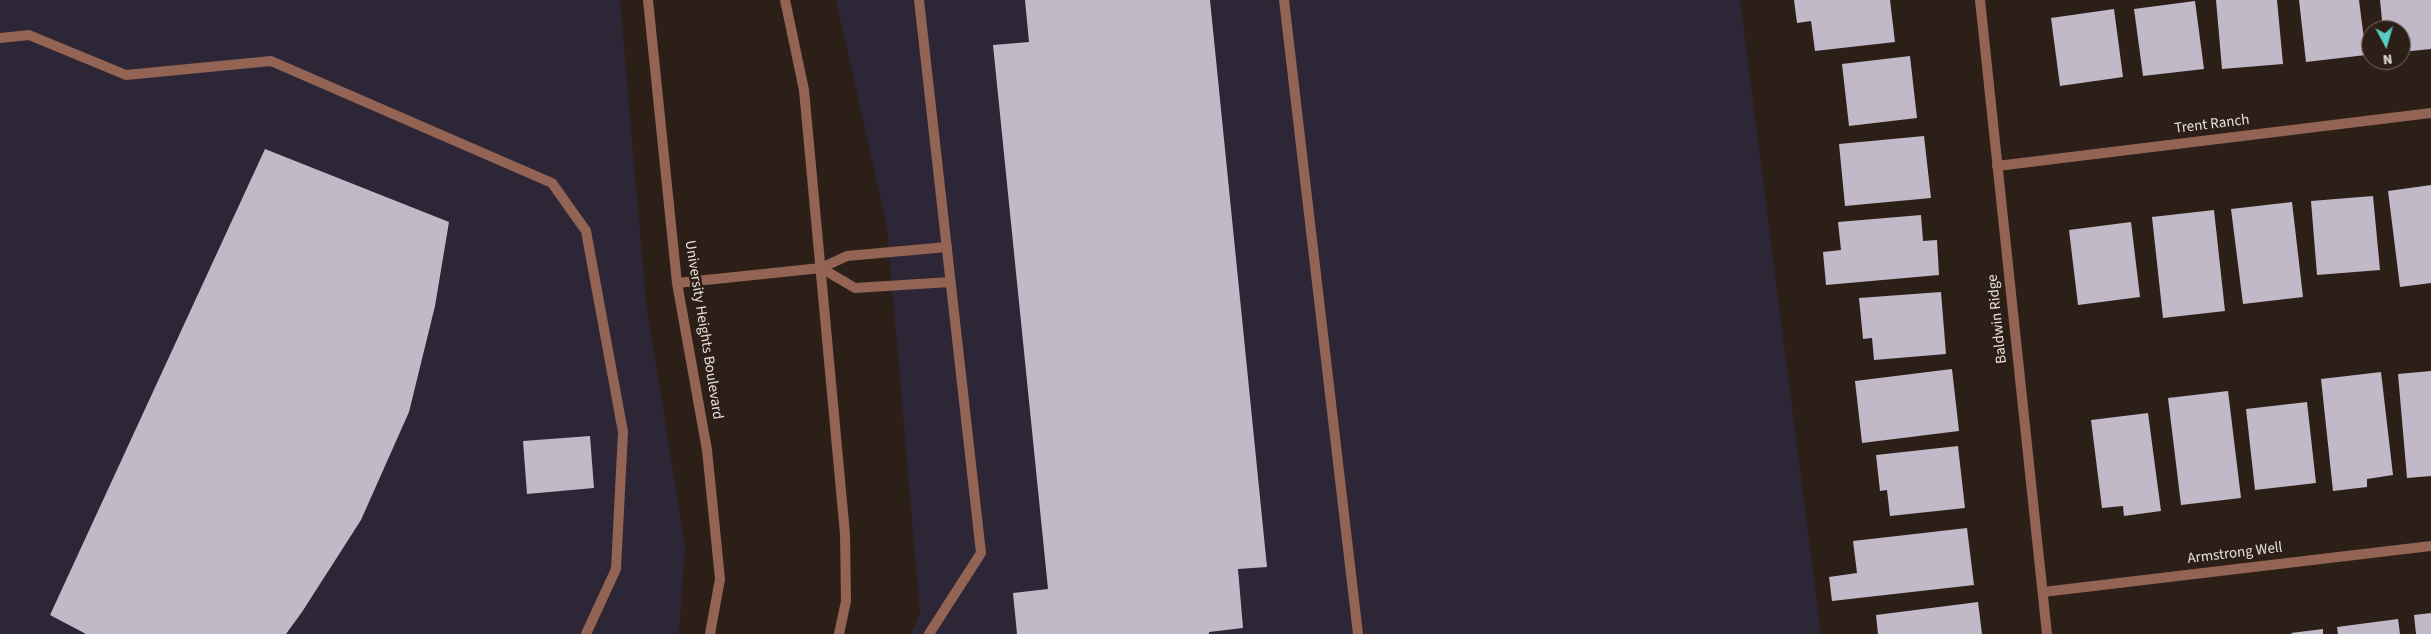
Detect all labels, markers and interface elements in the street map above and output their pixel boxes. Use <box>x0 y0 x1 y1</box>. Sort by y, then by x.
north arrow <box>2361 20 2411 70</box>
text: N <box>2382 48 2393 69</box>
street label: Trent Ranch <box>2174 111 2250 139</box>
street label: University Heights Boulevard <box>680 239 726 421</box>
street label: Baldwin Ridge <box>1984 274 2012 364</box>
street label: Armstrong Well <box>2186 539 2284 569</box>

